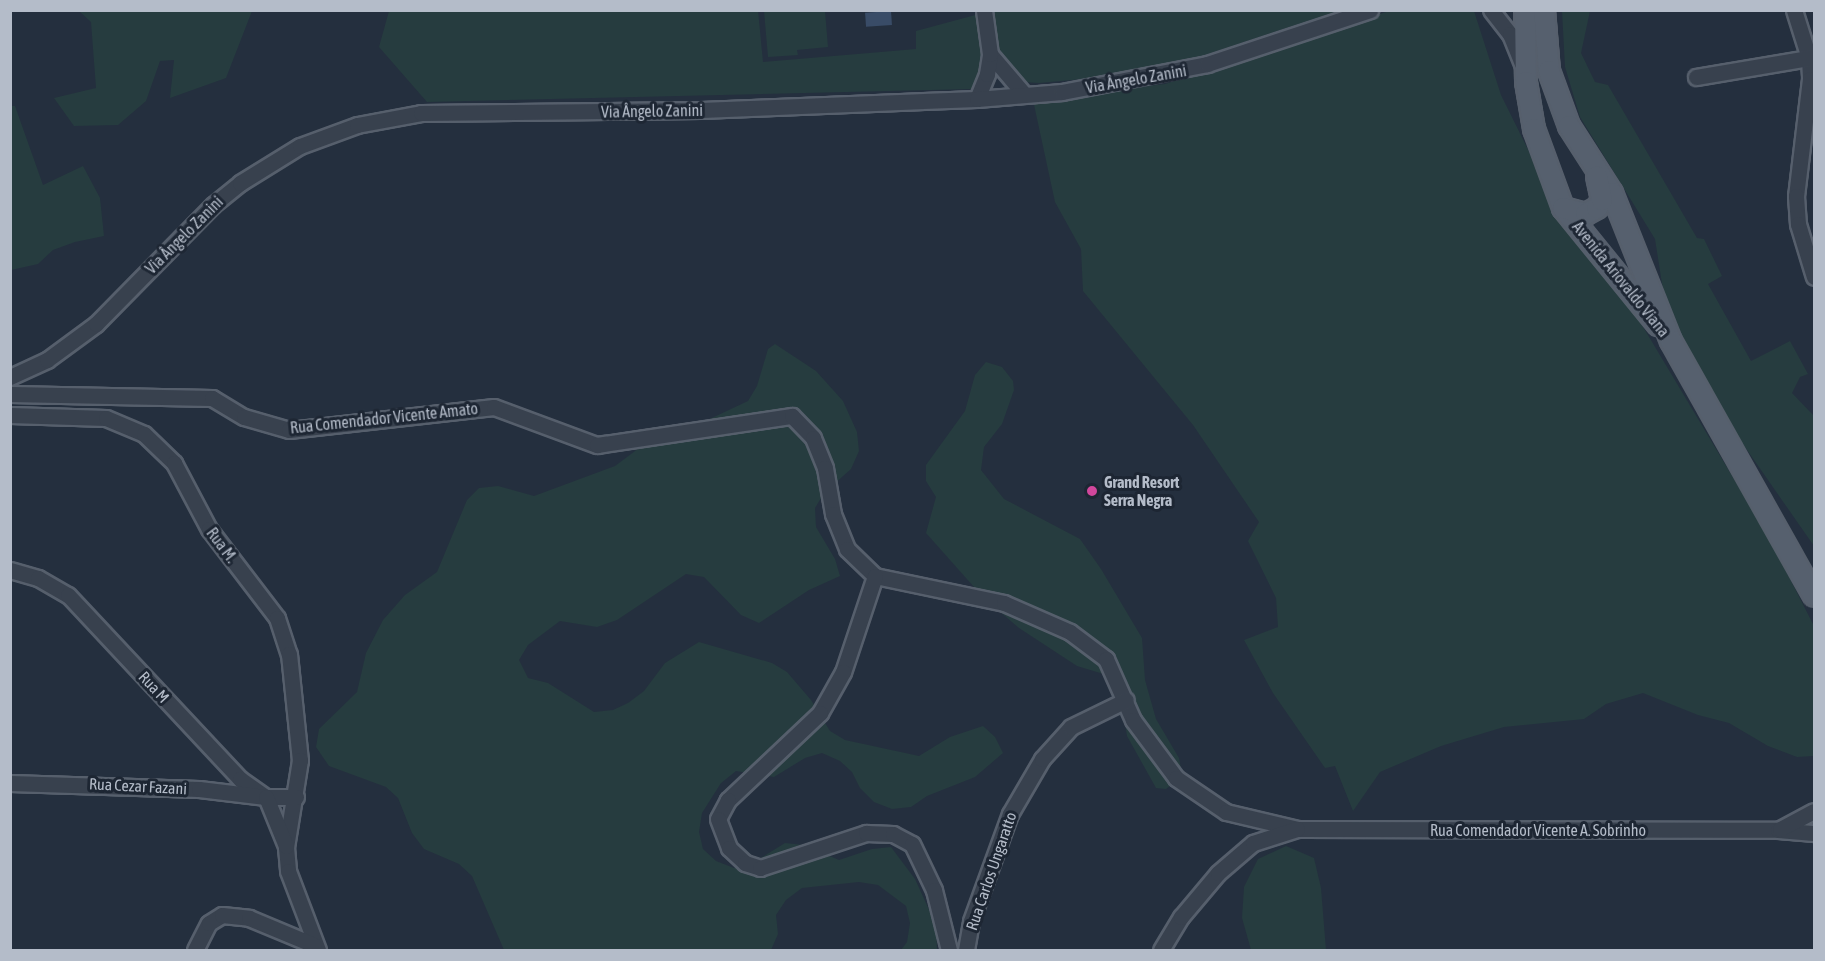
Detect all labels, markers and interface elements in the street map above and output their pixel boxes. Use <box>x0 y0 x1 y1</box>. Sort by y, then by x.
street label: Via Ângelo Zanini <box>1084 61 1188 97</box>
street label: Via Ângelo Zanini <box>601 101 703 121</box>
street label: Via Ângelo Zanini <box>141 192 227 278</box>
street label: Avenida Ariovaldo Viana <box>1568 217 1674 341</box>
street label: Rua Comendador Vicente Amato <box>289 399 479 437</box>
place label: Grand Resort Serra Negra <box>1104 472 1179 510</box>
marker: Grand Resort Serra Negra <box>1085 484 1099 498</box>
street label: Rua M. <box>203 524 241 566</box>
street label: Rua M <box>135 667 173 707</box>
street label: Rua Cezar Fazani <box>88 774 188 798</box>
street label: Rua Carlos Ungaratto <box>962 809 1020 933</box>
street label: Rua Comendador Vicente A. Sobrinho <box>1430 820 1646 840</box>

